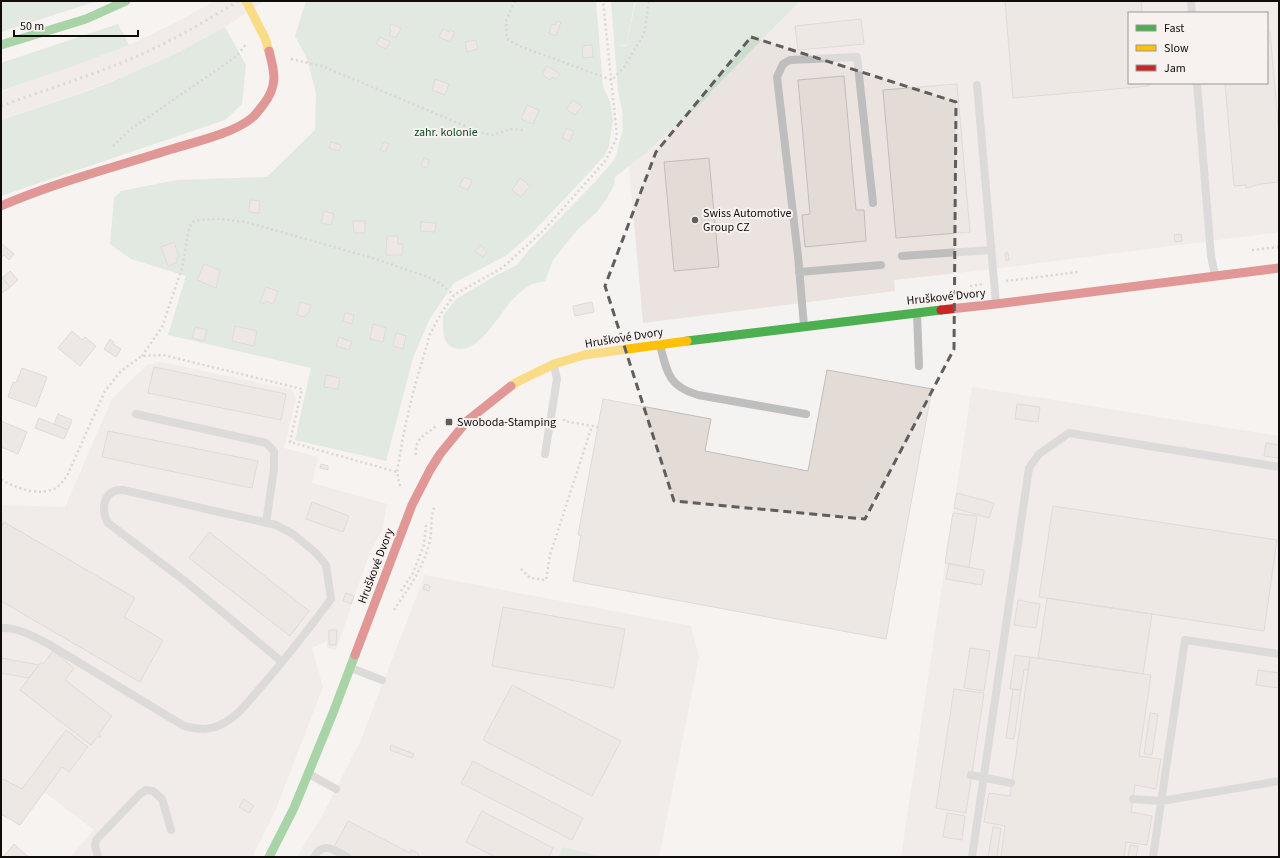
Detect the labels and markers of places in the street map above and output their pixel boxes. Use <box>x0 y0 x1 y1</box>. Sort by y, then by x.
place label: Swiss Automotive Group CZ <box>703 205 792 236</box>
marker: Swiss Automotive Group CZ <box>690 215 700 225</box>
place label: Swoboda-Stamping <box>457 414 556 431</box>
marker: Swoboda-Stamping <box>444 417 454 427</box>

